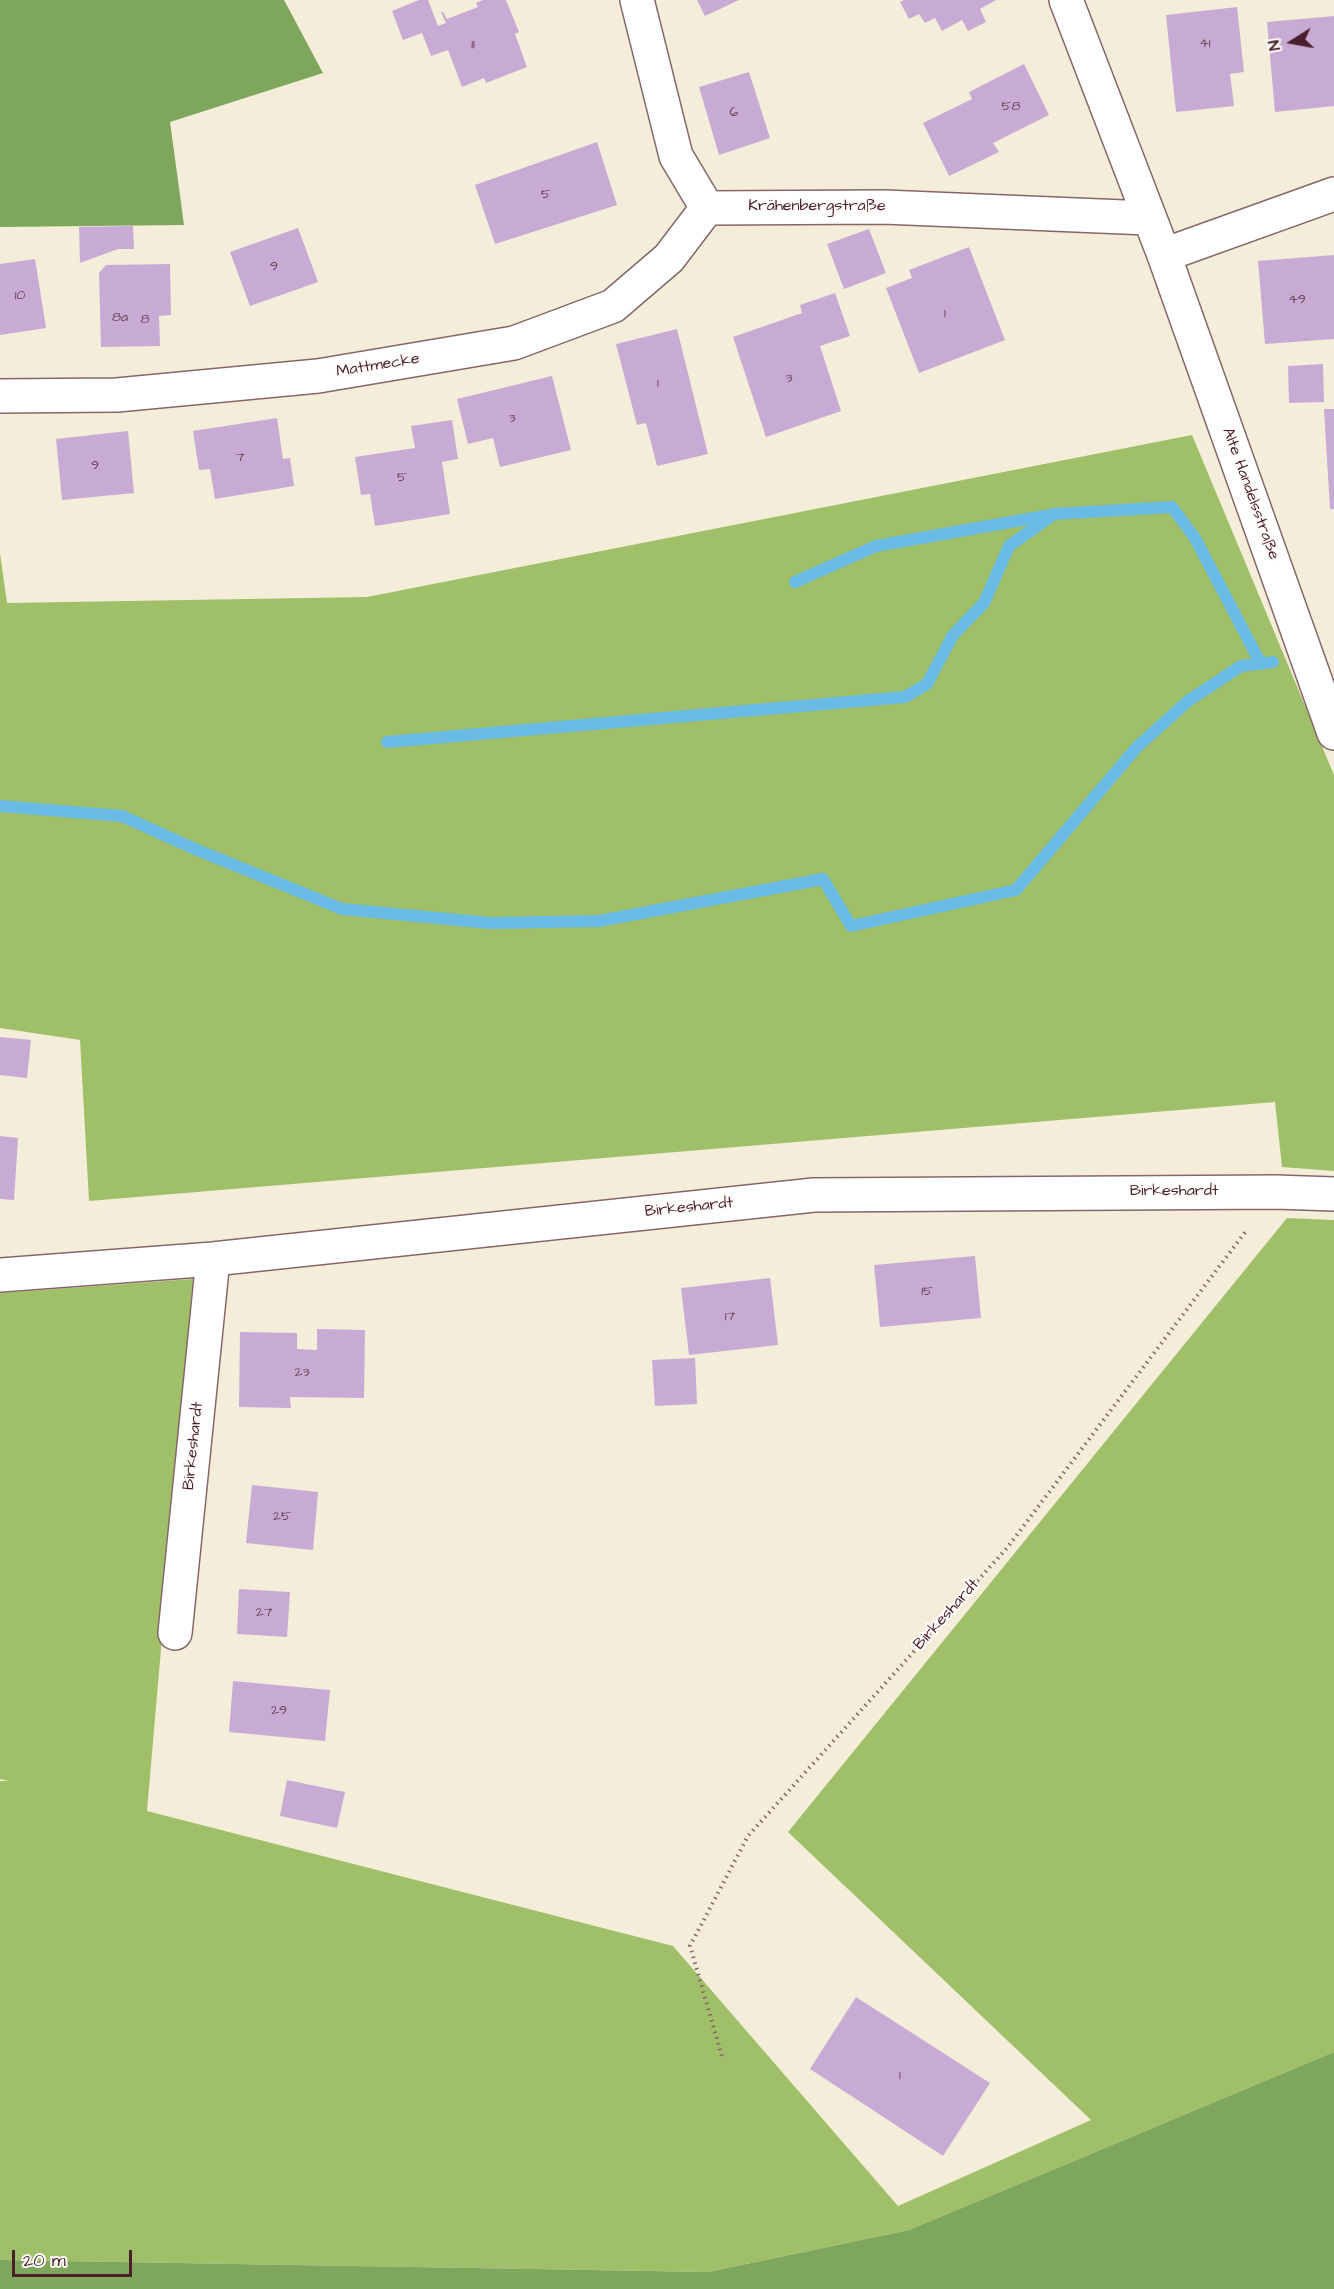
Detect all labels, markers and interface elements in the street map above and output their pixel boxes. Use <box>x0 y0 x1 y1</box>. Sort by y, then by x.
north arrow <box>1262 12 1322 72</box>
house number: 41 <box>1199 36 1211 52</box>
house number: 11 <box>471 37 475 53</box>
text: N <box>1263 38 1286 52</box>
house number: 58 <box>1002 99 1020 115</box>
house number: 6 <box>730 105 738 121</box>
house number: 5 <box>541 187 551 203</box>
street label: Krähenbergstraße <box>748 197 886 217</box>
house number: 9 <box>270 259 278 275</box>
house number: 10 <box>15 288 25 304</box>
house number: 49 <box>1288 292 1306 308</box>
house number: 1 <box>944 306 946 322</box>
house number: 8a <box>112 310 128 326</box>
house number: 8 <box>140 312 150 328</box>
street label: Mattmecke <box>335 350 421 382</box>
house number: 3 <box>785 371 793 387</box>
house number: 1 <box>657 376 659 392</box>
house number: 3 <box>508 411 516 427</box>
street label: Alte Handelsstraße <box>1217 425 1283 563</box>
house number: 7 <box>236 450 244 466</box>
house number: 9 <box>91 458 99 474</box>
house number: 5 <box>397 470 407 486</box>
street label: Birkeshardt <box>1130 1182 1218 1202</box>
street label: Birkeshardt <box>644 1194 734 1222</box>
house number: 15 <box>921 1284 933 1300</box>
house number: 17 <box>725 1309 735 1325</box>
house number: 23 <box>294 1365 310 1381</box>
street label: Birkeshardt <box>180 1401 208 1491</box>
house number: 25 <box>273 1509 291 1525</box>
street label: Birkeshardt <box>910 1576 984 1654</box>
house number: 27 <box>256 1605 272 1621</box>
house number: 29 <box>271 1703 287 1719</box>
house number: 1 <box>899 2068 901 2084</box>
scale bar <box>15 2238 135 2276</box>
text: 20 m <box>23 2248 66 2273</box>

